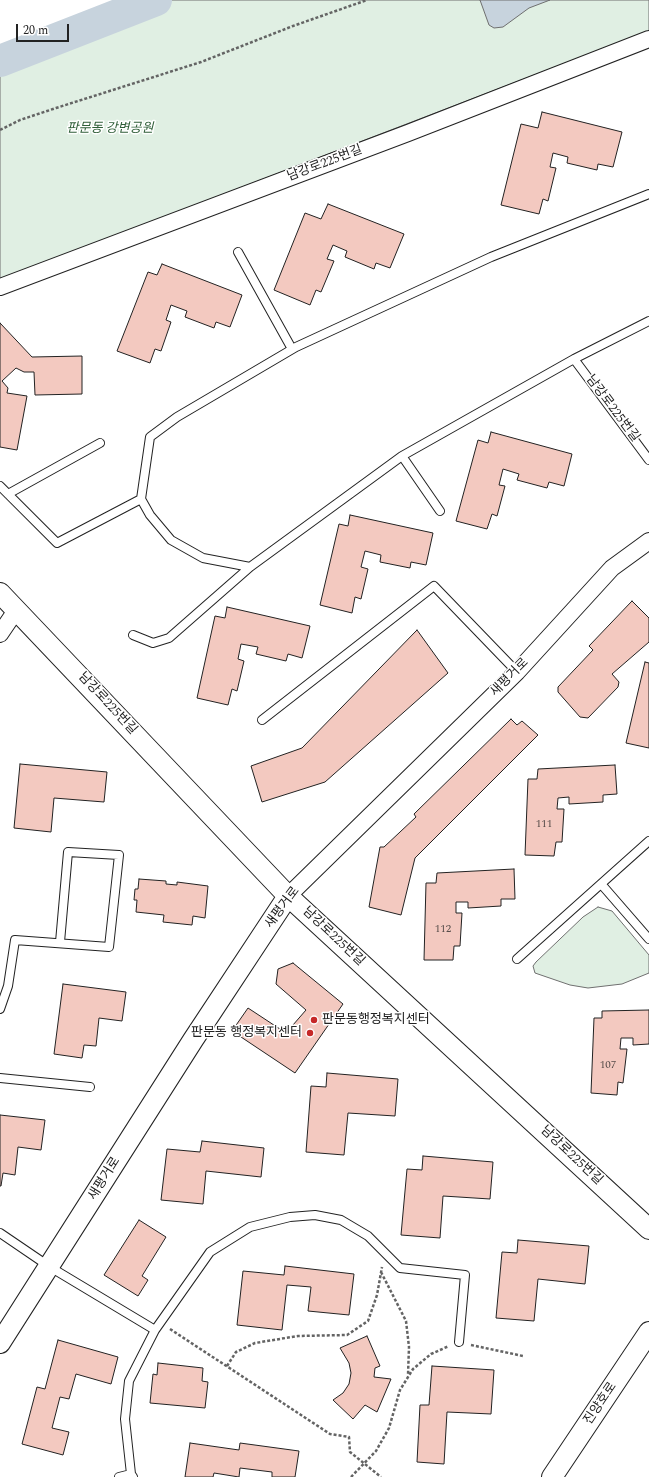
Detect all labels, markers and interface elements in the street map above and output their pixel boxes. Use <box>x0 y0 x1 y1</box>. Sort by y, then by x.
scale bar <box>18 16 71 42</box>
text: 20 m <box>23 21 48 40</box>
park label: 판문동 강변공원 <box>67 121 153 137</box>
street label: 남강로225번길 <box>285 143 365 185</box>
street label: 남강로225번길 <box>582 373 642 445</box>
street label: 새평거로 <box>488 656 532 700</box>
street label: 남강로225번길 <box>74 670 140 738</box>
house number: 111 <box>536 818 552 832</box>
street label: 새평거로 <box>262 884 304 932</box>
street label: 남강로225번길 <box>299 904 367 970</box>
house number: 112 <box>435 923 451 937</box>
place label: 판문동행정복지센터 <box>322 1012 430 1028</box>
marker: 판문동행정복지센터 <box>309 1015 319 1025</box>
place label: 판문동 행정복지센터 <box>191 1025 302 1041</box>
marker: 판문동 행정복지센터 <box>305 1028 315 1038</box>
house number: 107 <box>600 1059 616 1073</box>
street label: 남강로225번길 <box>537 1123 605 1189</box>
street label: 새평거로 <box>86 1155 124 1203</box>
street label: 진양호로 <box>581 1380 621 1428</box>

